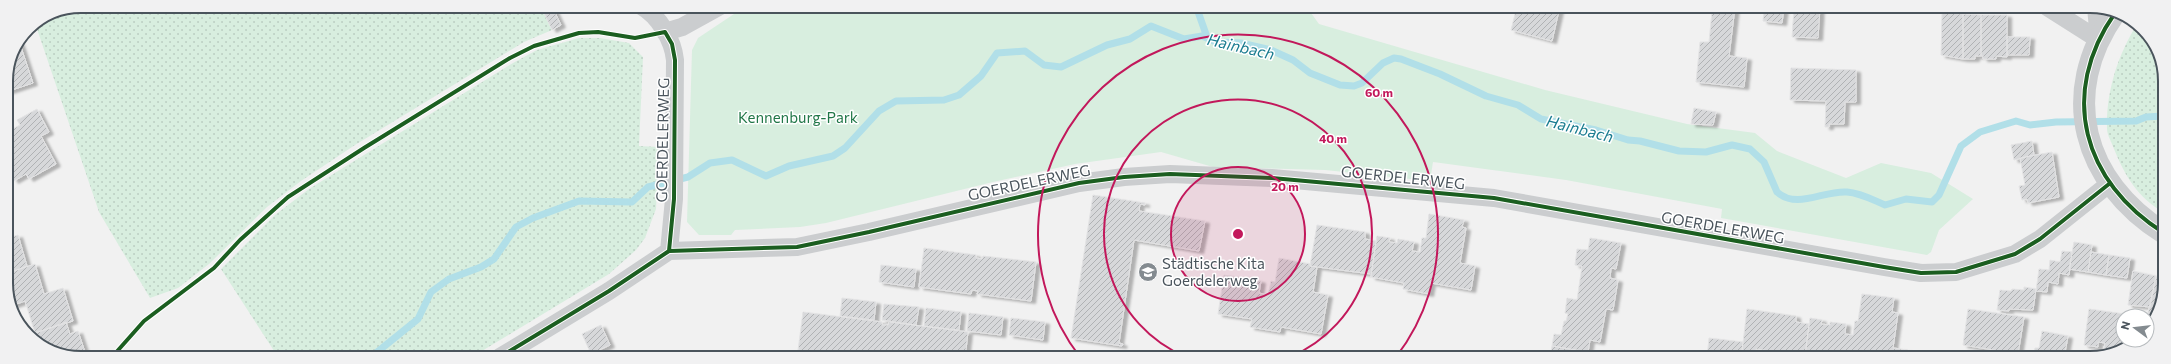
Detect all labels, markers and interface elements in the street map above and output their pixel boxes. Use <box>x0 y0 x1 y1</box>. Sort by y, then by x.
water label: Hainbach <box>1205 29 1277 63</box>
street label: GOERDELERWEG <box>652 78 672 202</box>
text: 60 m <box>1365 85 1393 99</box>
park label: Kennenburg-Park <box>738 108 858 126</box>
water label: Hainbach <box>1544 110 1616 146</box>
text: 40 m <box>1319 131 1347 145</box>
street label: GOERDELERWEG <box>966 160 1092 204</box>
street label: GOERDELERWEG <box>1340 162 1466 192</box>
text: 20 m <box>1271 179 1299 193</box>
street label: GOERDELERWEG <box>1660 207 1786 247</box>
centre of rings <box>1231 227 1245 241</box>
place label: Städtische Kita Goerdelerweg <box>1162 254 1265 289</box>
school or university icon: Städtische Kita Goerdelerweg <box>1137 261 1159 283</box>
north arrow <box>2115 308 2155 348</box>
text: N <box>2118 320 2132 331</box>

